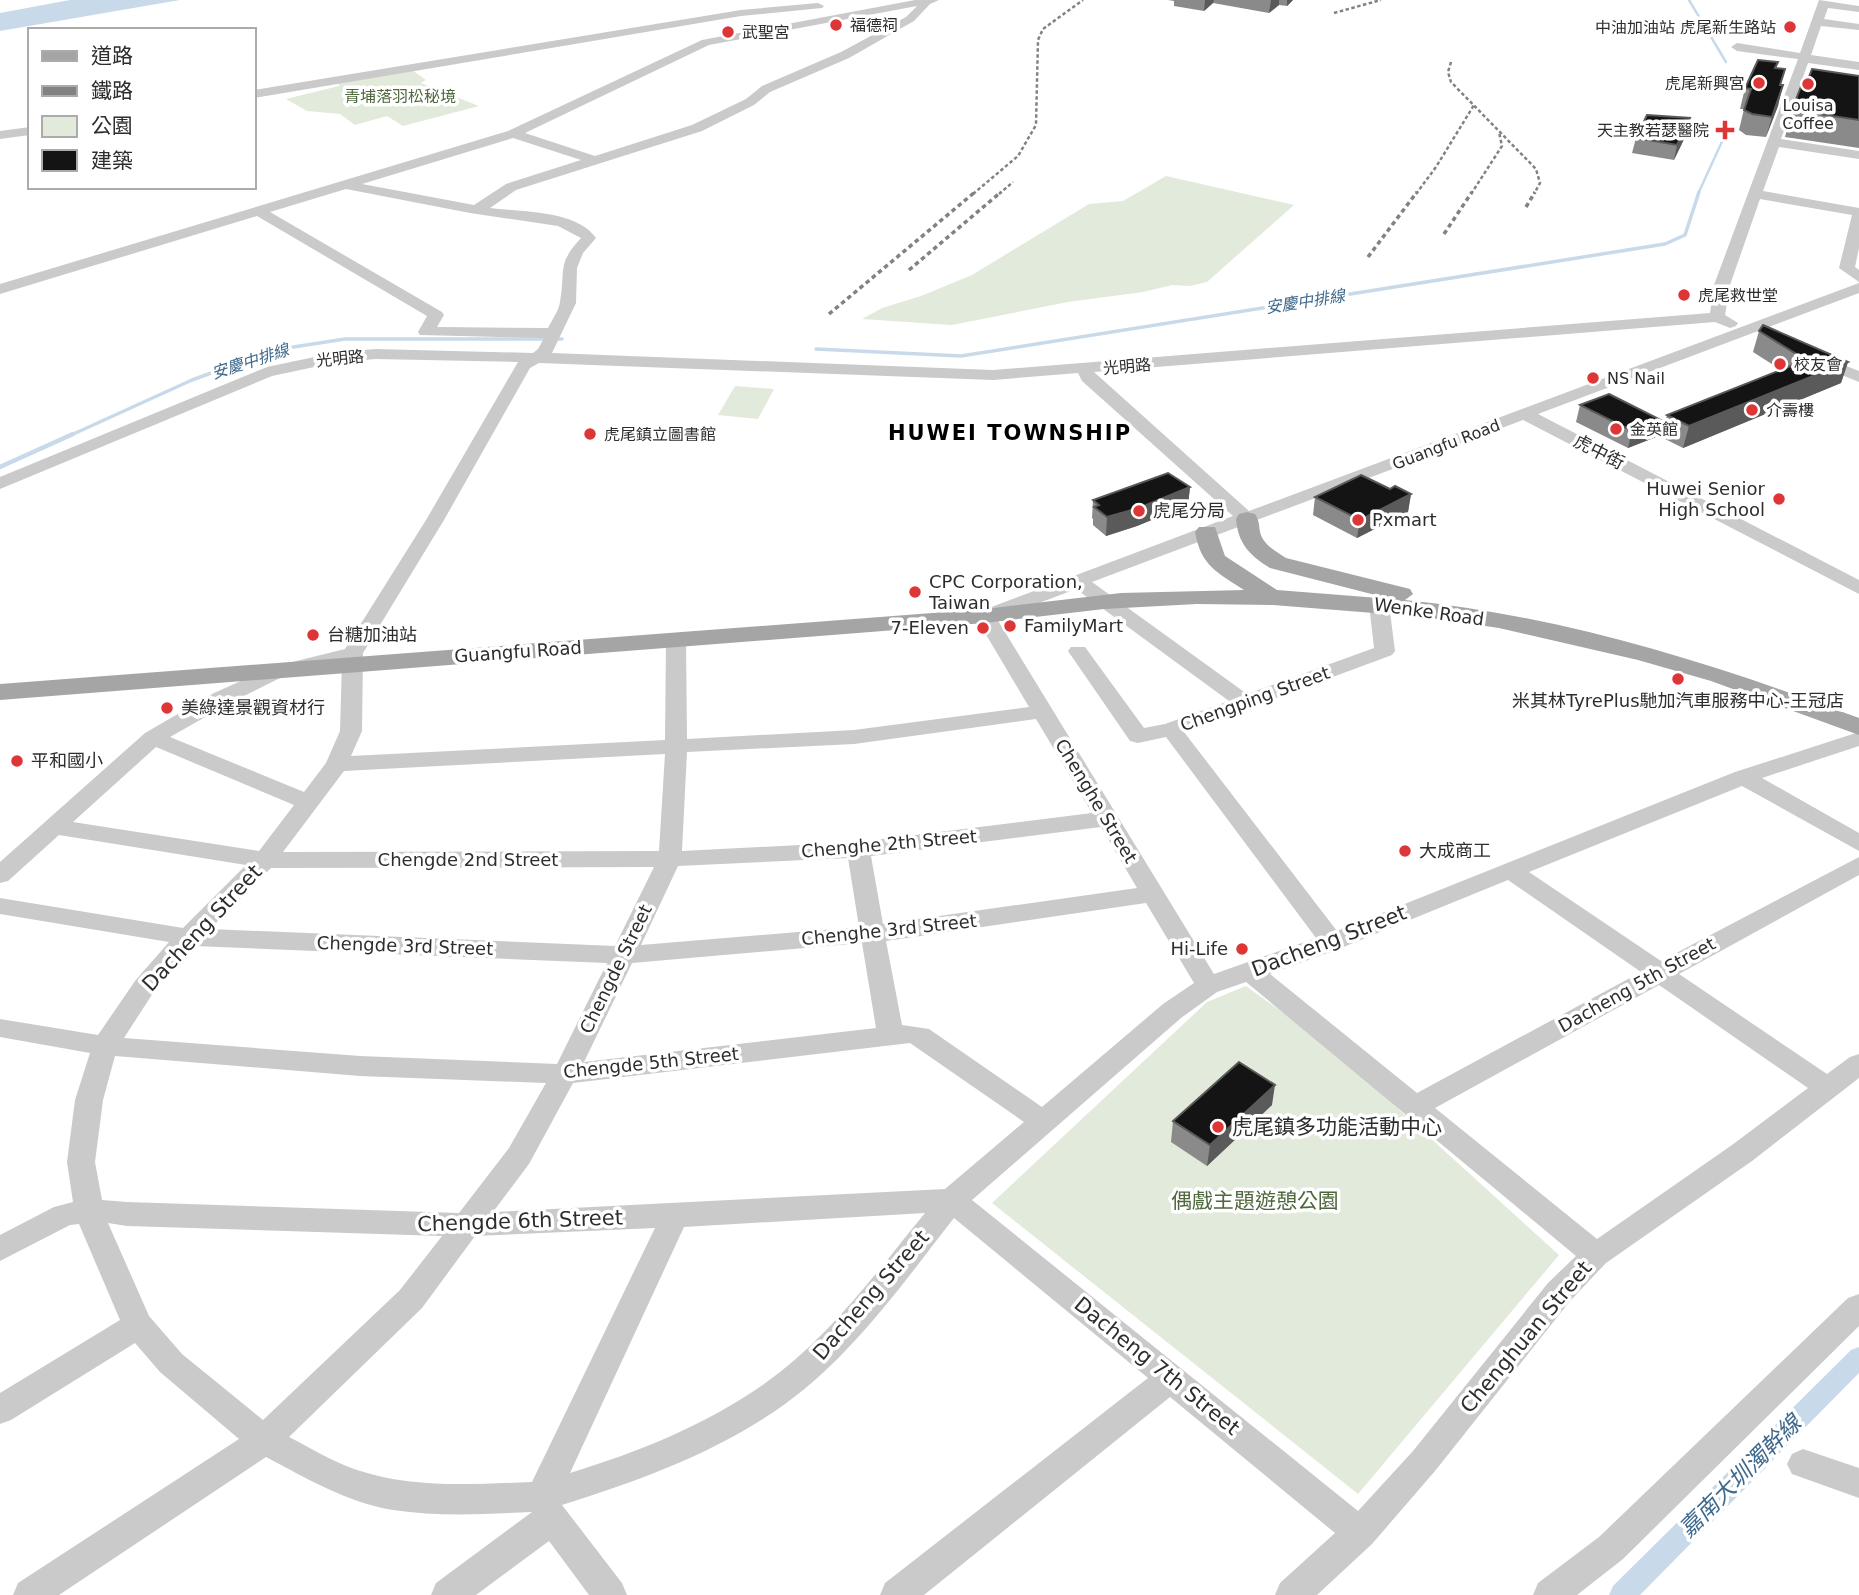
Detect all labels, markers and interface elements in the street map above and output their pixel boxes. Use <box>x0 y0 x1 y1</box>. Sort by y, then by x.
place label: 福德祠 <box>850 16 898 35</box>
marker: 福德祠 <box>828 17 844 33</box>
place label: 中油加油站 虎尾新生路站 <box>1595 18 1776 37</box>
marker: 中油加油站 虎尾新生路站 <box>1782 19 1798 35</box>
place label: 武聖宮 <box>742 23 790 42</box>
marker: 武聖宮 <box>720 24 736 40</box>
legend <box>28 28 256 189</box>
text: 道路 <box>91 44 133 68</box>
place label: 虎尾新興宮 <box>1665 74 1745 93</box>
marker: 虎尾新興宮 <box>1751 75 1767 91</box>
marker: Louisa Coffee <box>1800 76 1816 92</box>
text: 鐵路 <box>91 79 133 103</box>
park label: 青埔落羽松秘境 <box>344 87 456 106</box>
place label: Louisa Coffee <box>1782 96 1834 133</box>
text: 公園 <box>91 114 133 138</box>
marker: 天主教若瑟醫院 <box>1715 120 1735 140</box>
place label: 天主教若瑟醫院 <box>1597 121 1709 140</box>
text: 建築 <box>91 149 133 173</box>
water label: 安慶中排線 <box>1264 286 1348 317</box>
place label: 虎尾救世堂 <box>1698 286 1778 305</box>
marker: 虎尾救世堂 <box>1676 287 1692 303</box>
water label: 安慶中排線 <box>209 339 293 383</box>
street label: 光明路 <box>315 347 365 370</box>
street label: 光明路 <box>1102 355 1152 378</box>
place label: 校友會 <box>1794 355 1842 374</box>
marker: 校友會 <box>1772 356 1788 372</box>
place label: NS Nail <box>1607 369 1665 388</box>
marker: NS Nail <box>1585 370 1601 386</box>
place label: 介壽樓 <box>1766 401 1814 420</box>
marker: 介壽樓 <box>1744 402 1760 418</box>
street label: Guangfu Road <box>1390 415 1503 474</box>
place label: 金英館 <box>1630 420 1678 439</box>
district label: HUWEI TOWNSHIP <box>888 421 1132 445</box>
marker: 金英館 <box>1608 421 1624 437</box>
place label: 虎尾鎮立圖書館 <box>604 425 716 444</box>
marker: 虎尾鎮立圖書館 <box>582 426 598 442</box>
street label: 虎中街 <box>1570 430 1628 473</box>
place label: Huwei Senior High School <box>1646 478 1766 520</box>
marker: Huwei Senior High School <box>1771 491 1787 507</box>
place label: 虎尾分局 <box>1153 500 1225 521</box>
marker: 虎尾分局 <box>1131 503 1147 519</box>
place label: Pxmart <box>1372 509 1437 530</box>
marker: Pxmart <box>1350 512 1366 528</box>
place label: CPC Corporation, Taiwan <box>928 571 1083 613</box>
marker: CPC Corporation, Taiwan <box>907 584 923 600</box>
street label: Wenke Road <box>1373 593 1485 630</box>
place label: FamilyMart <box>1024 615 1123 636</box>
place label: 7-Eleven <box>890 617 969 638</box>
marker: FamilyMart <box>1002 618 1018 634</box>
marker: 7-Eleven <box>975 620 991 636</box>
place label: 台糖加油站 <box>327 624 417 645</box>
marker: 台糖加油站 <box>305 627 321 643</box>
street label: Guangfu Road <box>453 637 582 666</box>
street label: Chengping Street <box>1177 662 1332 735</box>
marker: 米其林TyrePlus馳加汽車服務中心-王冠店 <box>1670 671 1686 687</box>
place label: 米其林TyrePlus馳加汽車服務中心-王冠店 <box>1512 690 1844 711</box>
place label: 美綠達景觀資材行 <box>181 697 325 718</box>
marker: 美綠達景觀資材行 <box>159 700 175 716</box>
street label: Chenghe Street <box>1051 735 1142 866</box>
place label: 平和國小 <box>31 750 103 771</box>
marker: 平和國小 <box>9 753 25 769</box>
street label: Chenghe 2th Street <box>800 825 978 862</box>
place label: 大成商工 <box>1419 840 1491 861</box>
marker: 大成商工 <box>1397 843 1413 859</box>
street label: Chengde 2nd Street <box>378 849 558 870</box>
street label: Dacheng Street <box>137 860 267 996</box>
street label: Dacheng Street <box>1248 900 1410 982</box>
street label: Chengde Street <box>575 901 656 1037</box>
street label: Chenghe 3rd Street <box>800 910 978 949</box>
street label: Chengde 3rd Street <box>316 932 494 959</box>
street label: Dacheng 5th Street <box>1555 933 1719 1036</box>
place label: Hi-Life <box>1171 938 1228 959</box>
marker: Hi-Life <box>1234 941 1250 957</box>
street label: Chengde 5th Street <box>562 1043 740 1082</box>
place label: 虎尾鎮多功能活動中心 <box>1232 1115 1442 1139</box>
marker: 虎尾鎮多功能活動中心 <box>1210 1119 1226 1135</box>
park label: 偶戲主題遊憩公園 <box>1171 1189 1339 1213</box>
street label: Chengde 6th Street <box>417 1205 623 1237</box>
street label: Dacheng Street <box>808 1225 934 1365</box>
street label: Chenghuan Street <box>1455 1256 1597 1418</box>
street label: Dacheng 7th Street <box>1070 1292 1244 1440</box>
water label: 嘉南大圳濁幹線 <box>1674 1408 1808 1542</box>

